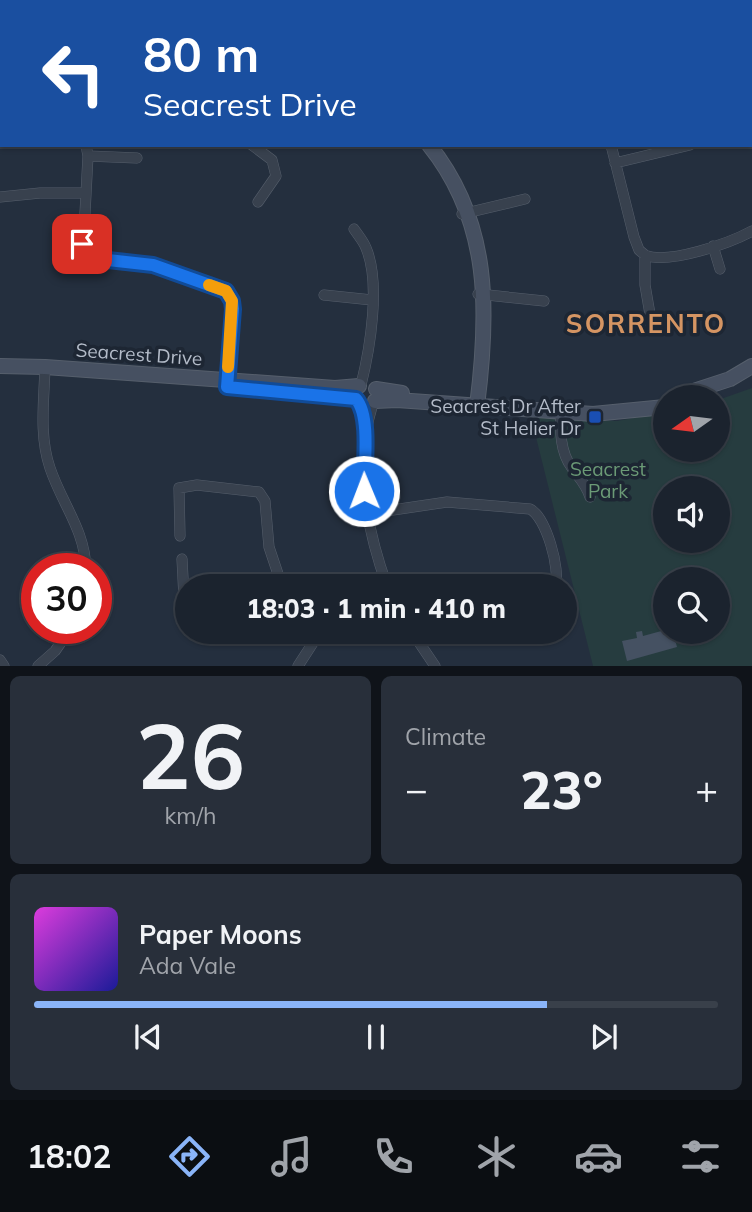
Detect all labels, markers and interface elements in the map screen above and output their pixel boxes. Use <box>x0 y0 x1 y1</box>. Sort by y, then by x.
text: 80 m <box>143 23 259 84</box>
icon: left <box>28 28 119 119</box>
text: Seacrest Drive <box>143 84 357 124</box>
pin <box>52 214 112 274</box>
icon: arrive <box>63 225 101 263</box>
district label: SORRENTO <box>566 307 726 340</box>
street label: Seacrest Drive <box>75 338 203 370</box>
north arrow <box>653 385 730 462</box>
map controls <box>653 385 730 644</box>
place label: Seacrest Dr After St Helier Dr <box>430 394 581 440</box>
marker: Seacrest Dr After St Helier Dr <box>587 409 603 425</box>
position arrow <box>327 454 401 528</box>
park label: Seacrest Park <box>570 457 646 503</box>
button: sound <box>653 476 730 553</box>
speed limit sign: 30 <box>21 553 112 644</box>
button: search <box>653 567 730 644</box>
text: 18:03 · 1 min · 410 m <box>246 592 506 625</box>
text: 26 <box>136 698 245 812</box>
text: Climate <box>405 722 486 751</box>
text: 23° <box>520 757 603 822</box>
text: − <box>405 765 428 813</box>
text: + <box>695 765 718 813</box>
text: km/h <box>164 801 217 830</box>
text: Paper Moons <box>139 918 302 951</box>
text: Ada Vale <box>139 951 236 980</box>
icon: previous <box>129 1018 167 1056</box>
icon: pause <box>357 1018 395 1056</box>
icon: next <box>585 1018 623 1056</box>
icon: directions <box>165 1132 214 1181</box>
icon: music <box>267 1132 316 1181</box>
icon: phone <box>369 1132 418 1181</box>
icon: climate <box>472 1132 521 1181</box>
icon: car <box>574 1132 623 1181</box>
icon: filters <box>676 1132 725 1181</box>
text: 18:02 <box>27 1136 111 1176</box>

